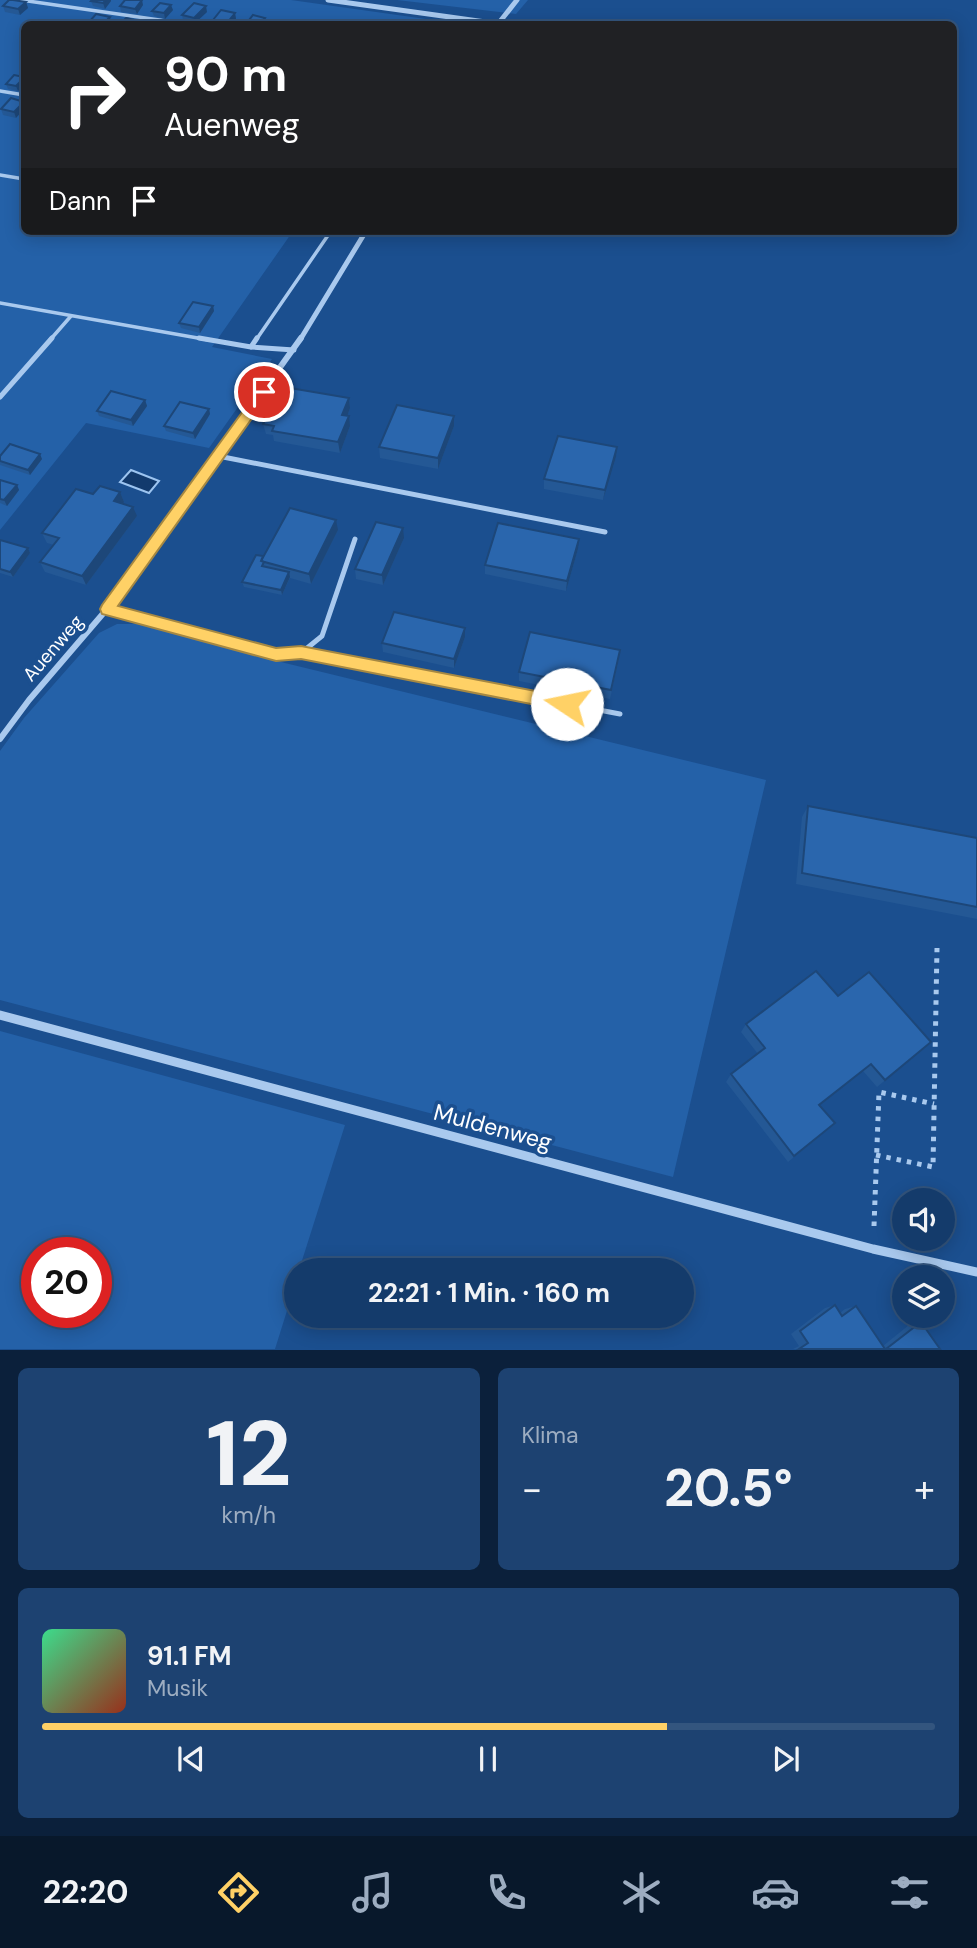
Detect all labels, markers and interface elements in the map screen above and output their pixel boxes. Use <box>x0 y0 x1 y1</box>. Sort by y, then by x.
text: 90 m <box>164 42 287 106</box>
icon: right <box>49 49 140 140</box>
text: Auenweg <box>164 104 300 146</box>
icon: arrive <box>125 182 163 220</box>
text: Dann <box>49 184 111 218</box>
pin <box>234 362 294 422</box>
icon: arrive <box>245 373 283 411</box>
street label: Auenweg <box>17 609 89 687</box>
position arrow <box>530 667 604 741</box>
street label: Muldenweg <box>431 1097 556 1157</box>
map controls <box>892 1188 955 1328</box>
button: sound <box>892 1188 955 1251</box>
speed limit sign: 20 <box>21 1237 112 1328</box>
button: layers <box>892 1265 955 1328</box>
text: 22:21 · 1 Min. · 160 m <box>368 1276 610 1310</box>
text: 12 <box>206 1395 292 1513</box>
text: Klima <box>522 1420 579 1450</box>
text: 20.5° <box>664 1454 793 1522</box>
text: − <box>522 1464 542 1514</box>
text: + <box>914 1464 935 1514</box>
text: km/h <box>222 1500 276 1530</box>
text: 91.1 FM <box>147 1639 232 1673</box>
text: Musik <box>147 1673 208 1703</box>
icon: previous <box>172 1740 210 1778</box>
icon: pause <box>469 1740 507 1778</box>
icon: next <box>767 1740 805 1778</box>
icon: directions <box>214 1868 263 1917</box>
icon: music <box>348 1868 397 1917</box>
icon: phone <box>482 1868 531 1917</box>
icon: climate <box>617 1868 666 1917</box>
icon: car <box>751 1868 800 1917</box>
icon: filters <box>885 1868 934 1917</box>
text: 22:20 <box>43 1871 129 1913</box>

